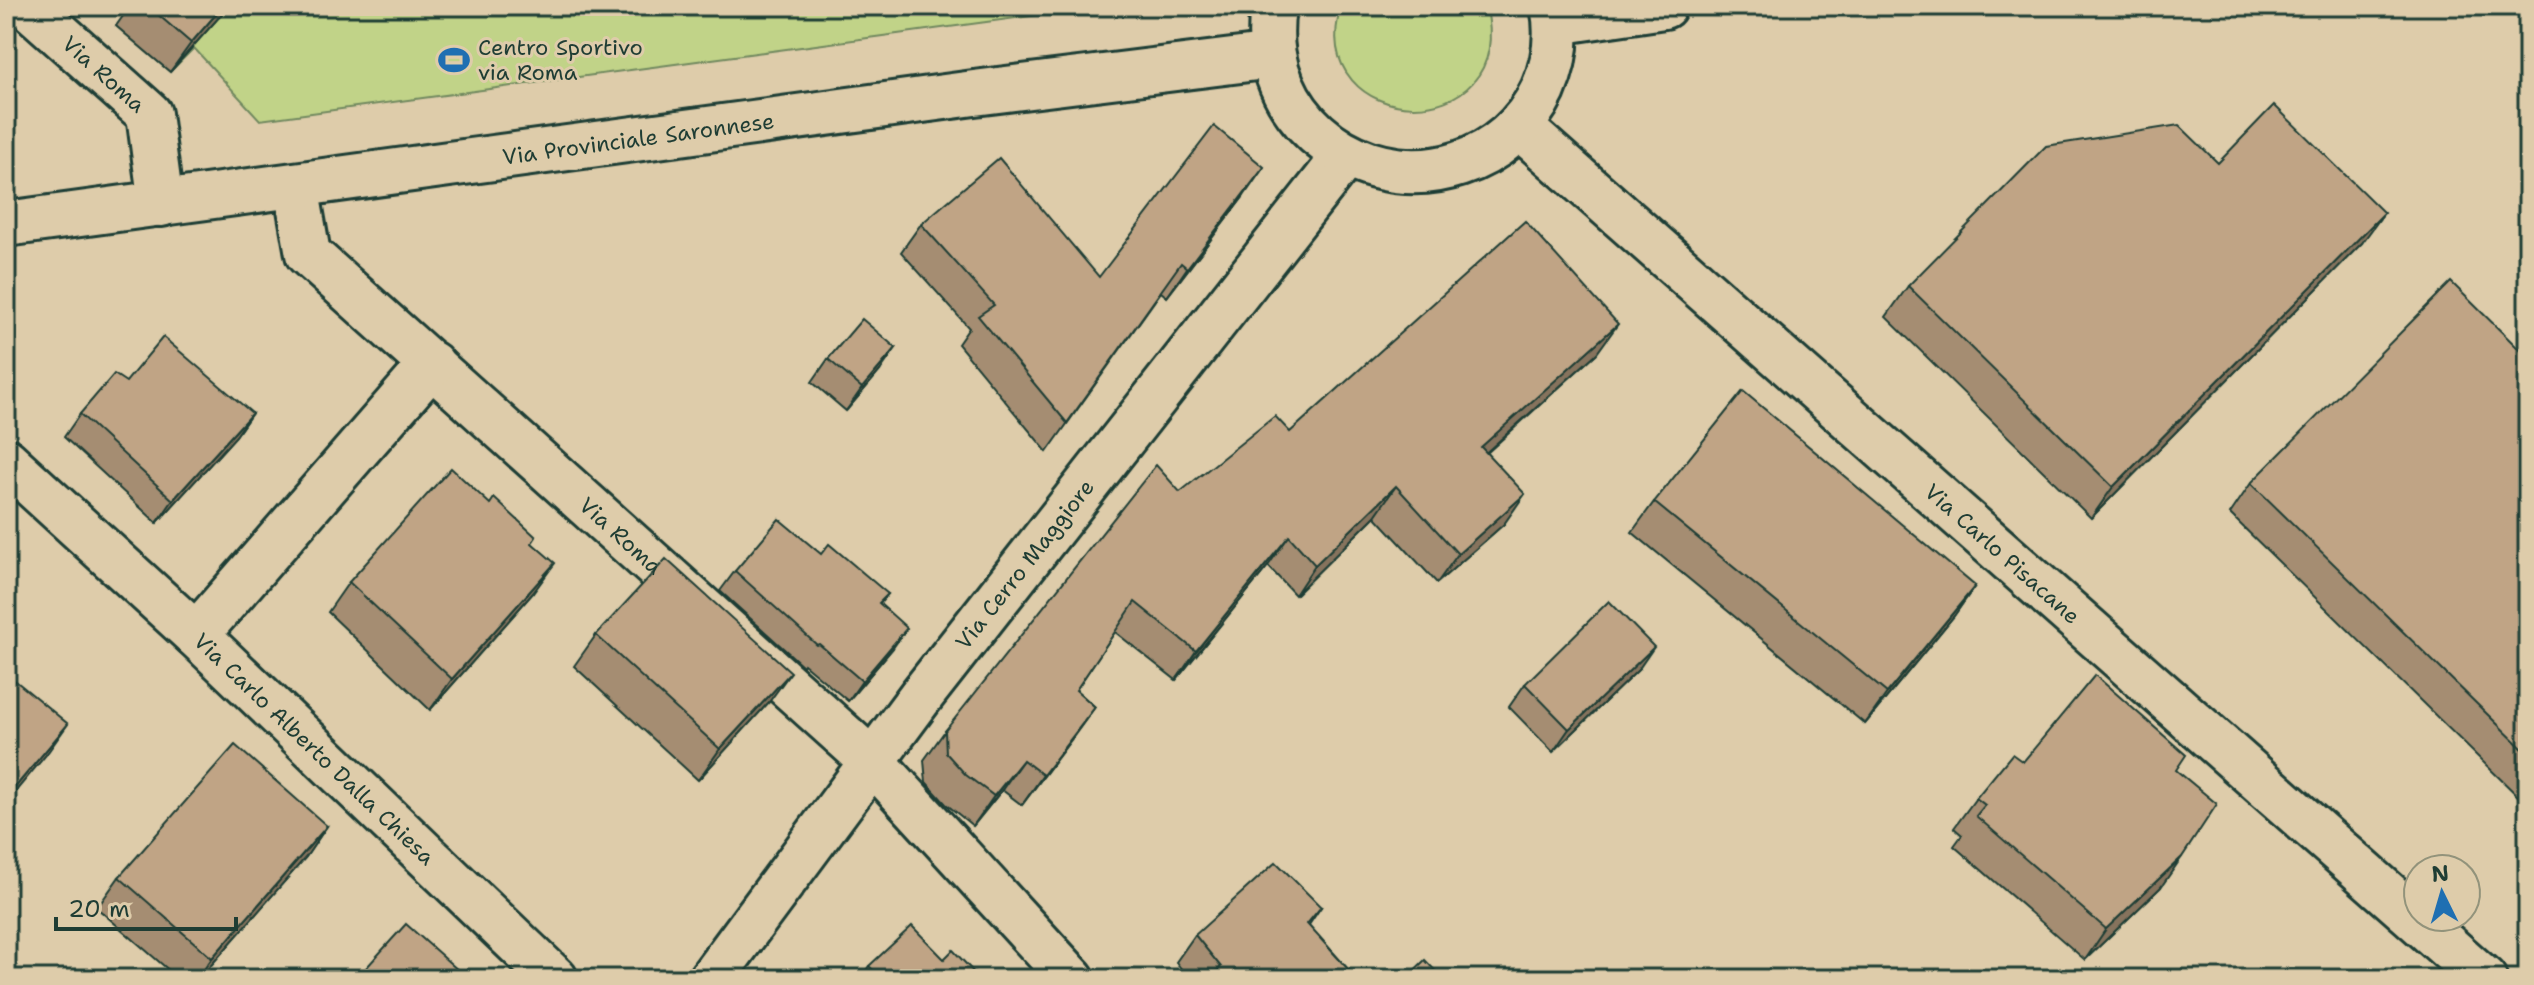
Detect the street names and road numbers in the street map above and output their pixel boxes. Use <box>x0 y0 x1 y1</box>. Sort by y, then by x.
street label: Via Roma <box>56 29 152 119</box>
street label: Via Provinciale Saronnese <box>501 106 776 172</box>
street label: Via Cerro Maggiore <box>949 473 1101 656</box>
street label: Via Carlo Pisacane <box>1918 477 2086 630</box>
street label: Via Roma <box>573 491 669 581</box>
street label: Via Carlo Alberto Dalla Chiesa <box>187 627 441 872</box>

